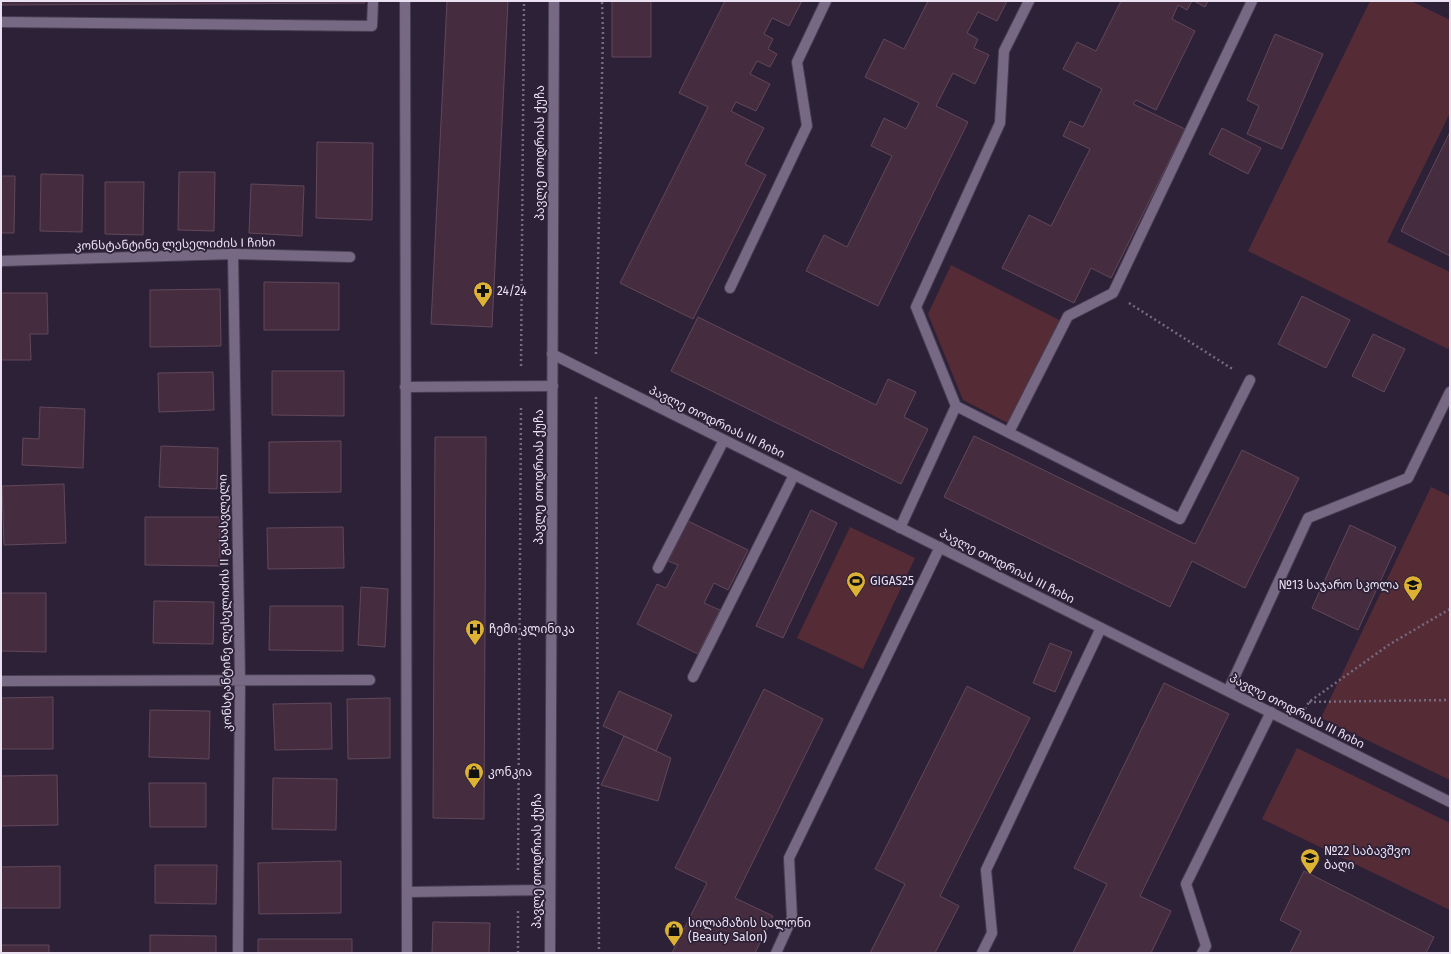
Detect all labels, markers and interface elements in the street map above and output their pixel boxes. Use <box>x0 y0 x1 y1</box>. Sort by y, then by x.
street label: პავლე თოდრიას ქუჩა <box>533 85 548 221</box>
street label: კონსტანტინე ლესელიძის I ჩიხი <box>74 235 276 254</box>
pharmacy icon: 24/24 <box>472 280 494 308</box>
place label: 24/24 <box>497 284 527 298</box>
street label: პავლე თოდრიას III ჩიხი <box>646 383 787 462</box>
street label: პავლე თოდრიას ქუჩა <box>532 409 547 545</box>
street label: კონსტანტინე ლესელიძის II გასასვლელი <box>216 474 235 732</box>
street label: პავლე თოდრიას III ჩიხი <box>937 526 1077 607</box>
sports icon: GIGAS25 <box>845 570 867 598</box>
place label: GIGAS25 <box>870 574 914 588</box>
school or university icon: №13 საჯარო სკოლა <box>1402 574 1424 602</box>
place label: №13 საჯარო სკოლა <box>1278 578 1399 593</box>
hospital icon: ჩემი კლინიკა <box>464 618 486 646</box>
place label: ჩემი კლინიკა <box>489 622 575 637</box>
street label: პავლე თოდრიას III ჩიხი <box>1227 671 1367 752</box>
shop icon: კონკია <box>463 761 485 789</box>
place label: კონკია <box>488 765 532 779</box>
street label: პავლე თოდრიას ქუჩა <box>530 793 545 929</box>
place label: №22 საბავშვო ბაღი <box>1324 844 1410 873</box>
school or university icon: №22 საბავშვო ბაღი <box>1299 847 1321 875</box>
place label: სილამაზის სალონი (Beauty Salon) <box>688 916 811 944</box>
shop icon: სილამაზის სალონი (Beauty Salon) <box>663 919 685 947</box>

